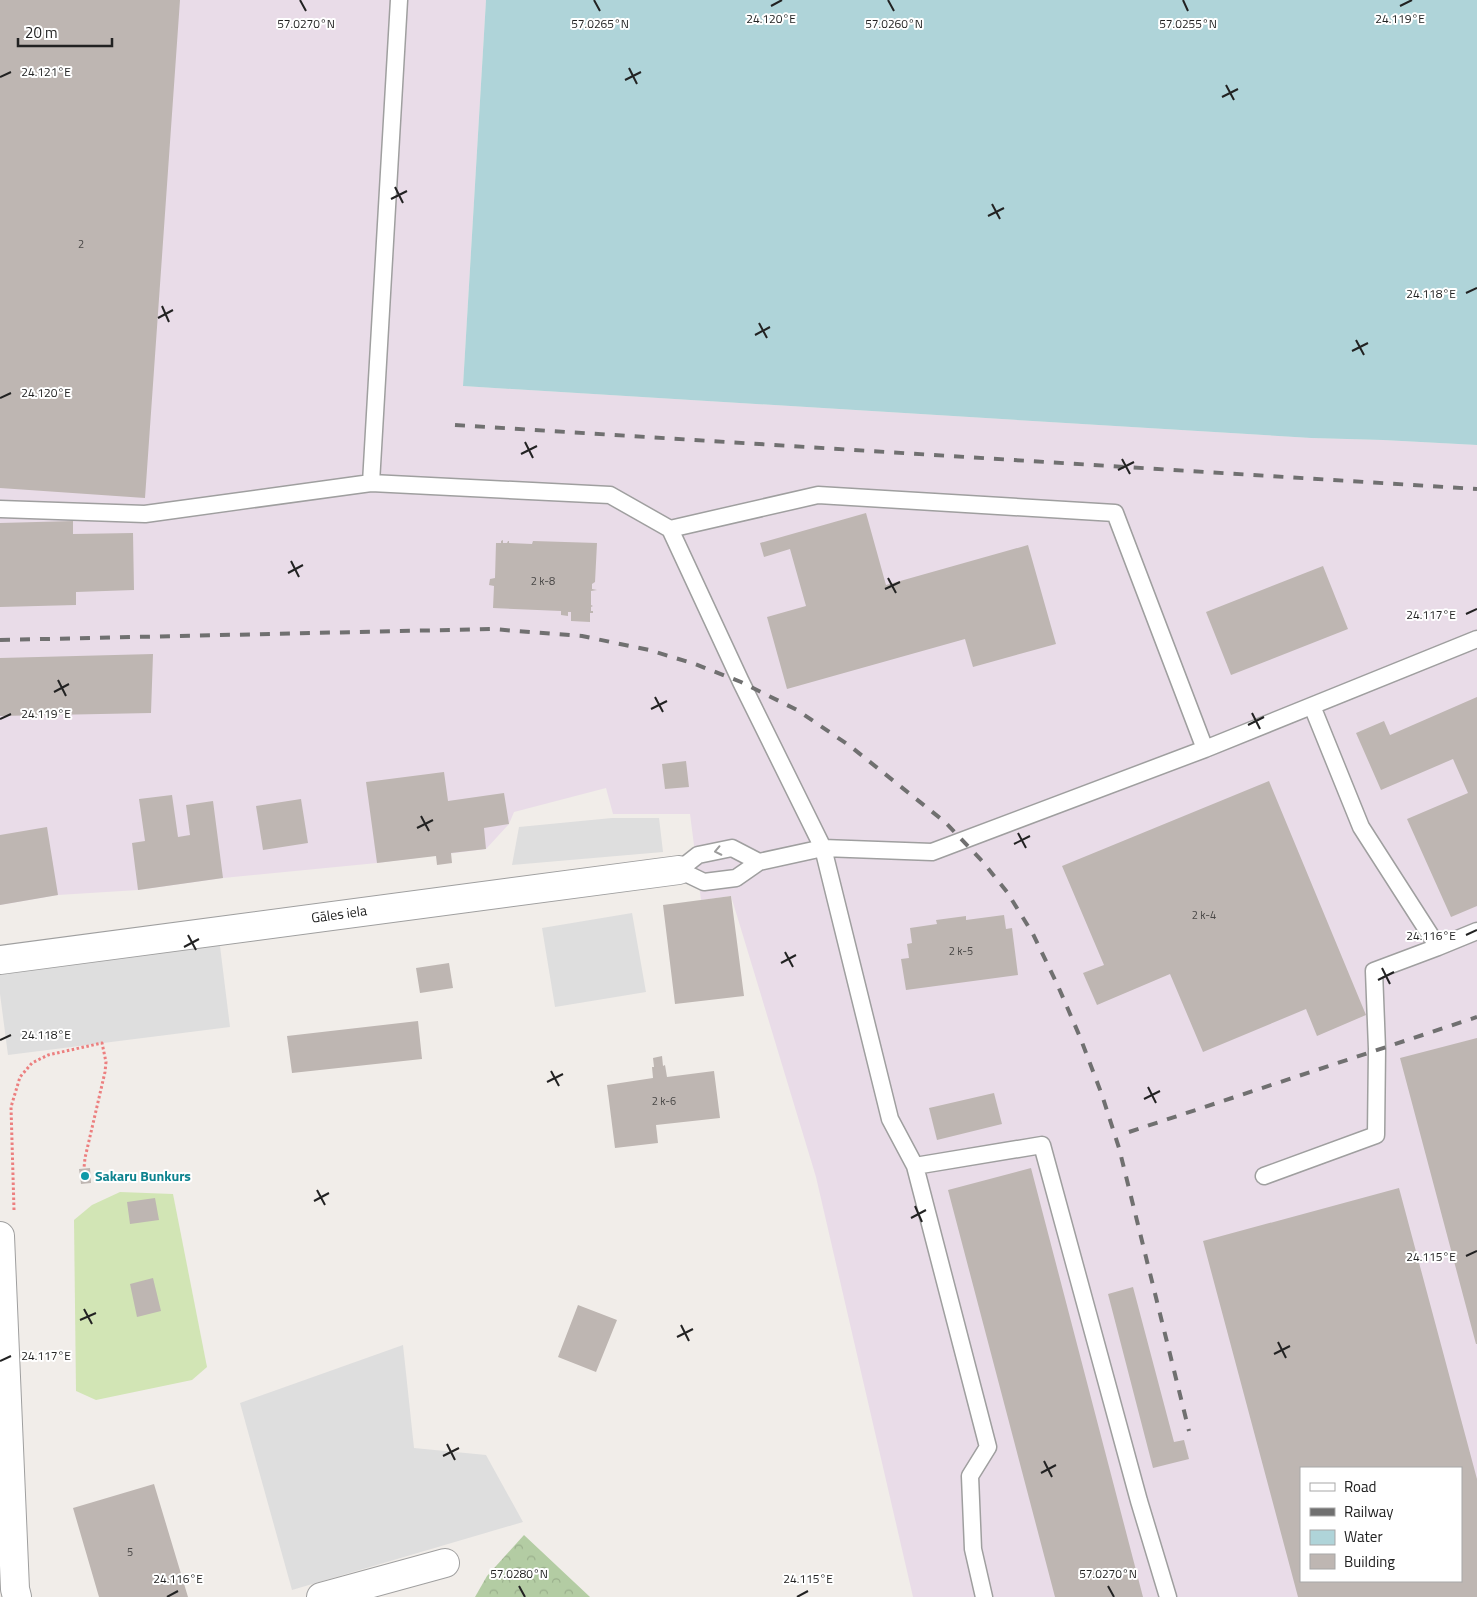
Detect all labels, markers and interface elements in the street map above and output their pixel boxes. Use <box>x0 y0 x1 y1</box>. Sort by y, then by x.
text: 24.120°E <box>746 9 796 28</box>
text: 24.119°E <box>1375 9 1425 28</box>
text: 57.0270°N <box>277 14 335 33</box>
text: 57.0265°N <box>571 14 629 33</box>
text: 57.0260°N <box>865 14 923 33</box>
text: 57.0255°N <box>1159 14 1217 33</box>
scale bar <box>18 15 111 47</box>
text: 20 m <box>25 21 58 44</box>
text: 24.121°E <box>21 62 71 81</box>
house number: 2 <box>78 236 84 252</box>
text: 24.118°E <box>1406 284 1456 303</box>
text: 24.120°E <box>21 383 71 402</box>
house number: 2 k-8 <box>531 573 555 589</box>
text: 24.117°E <box>1406 605 1456 624</box>
text: 24.119°E <box>21 704 71 723</box>
one-way arrow <box>714 845 723 855</box>
street label: Gāles iela <box>310 899 368 928</box>
house number: 2 k-4 <box>1192 907 1216 923</box>
text: 24.116°E <box>1406 926 1456 945</box>
house number: 2 k-5 <box>949 943 973 959</box>
text: 24.118°E <box>21 1025 71 1044</box>
house number: 2 k-6 <box>652 1093 676 1109</box>
place label: Sakaru Bunkurs <box>95 1165 191 1186</box>
marker: Sakaru Bunkurs <box>79 1170 91 1182</box>
text: 24.115°E <box>1406 1247 1456 1266</box>
text: 24.117°E <box>21 1346 71 1365</box>
legend <box>1300 1467 1462 1582</box>
text: Road <box>1344 1475 1376 1498</box>
text: Railway <box>1344 1500 1394 1523</box>
text: Water <box>1344 1525 1383 1548</box>
house number: 5 <box>127 1544 133 1560</box>
text: Building <box>1344 1550 1395 1573</box>
text: 57.0280°N <box>490 1564 548 1583</box>
text: 57.0270°N <box>1079 1564 1137 1583</box>
text: 24.116°E <box>153 1569 203 1588</box>
text: 24.115°E <box>783 1569 833 1588</box>

